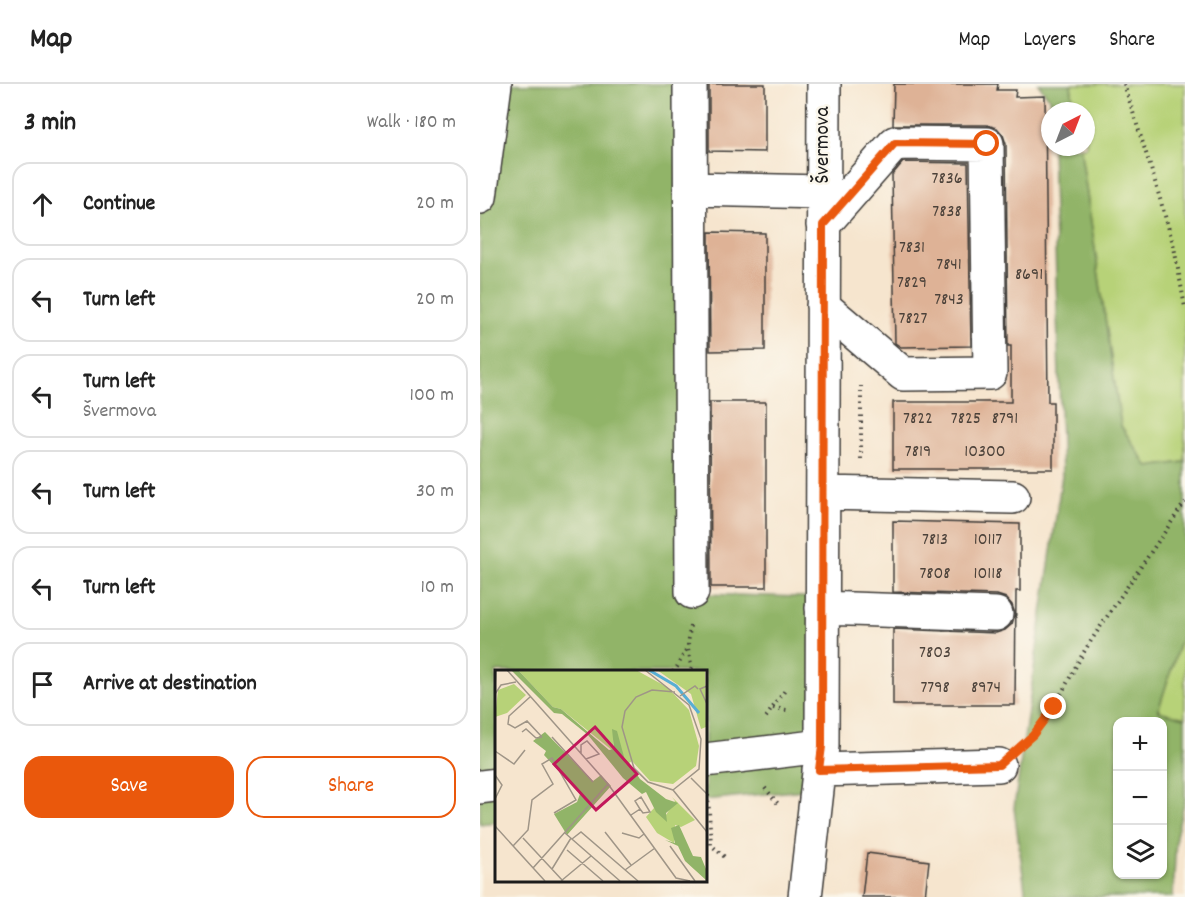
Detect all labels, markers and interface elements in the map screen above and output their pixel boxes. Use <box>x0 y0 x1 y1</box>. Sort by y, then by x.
text: Map <box>30 21 72 61</box>
text: Map <box>959 26 990 56</box>
text: Layers <box>1023 26 1076 56</box>
text: Share <box>1109 26 1155 56</box>
north arrow <box>1041 102 1095 156</box>
text: 3 min <box>24 105 76 142</box>
street label: Švermova <box>809 105 839 183</box>
text: Walk · 180 m <box>367 109 456 137</box>
route start <box>973 130 999 156</box>
house number: 7836 <box>932 167 962 192</box>
icon: ahead <box>26 188 59 221</box>
text: Continue <box>83 189 155 220</box>
text: 20 m <box>416 190 454 218</box>
house number: 7838 <box>932 200 962 225</box>
house number: 7831 <box>899 236 925 261</box>
house number: 7841 <box>936 253 962 278</box>
house number: 8691 <box>1015 263 1043 288</box>
house number: 7829 <box>897 271 927 296</box>
icon: left <box>26 284 59 317</box>
text: Turn left <box>83 285 155 316</box>
text: 20 m <box>416 286 454 314</box>
house number: 7843 <box>934 288 964 313</box>
house number: 7827 <box>899 307 928 332</box>
text: Turn left <box>83 367 155 398</box>
icon: left <box>26 380 59 413</box>
text: 100 m <box>410 382 454 410</box>
text: Švermova <box>83 398 156 426</box>
house number: 7822 <box>903 407 933 432</box>
house number: 7825 <box>951 407 981 432</box>
house number: 8791 <box>992 407 1018 432</box>
house number: 7819 <box>905 440 931 465</box>
house number: 10300 <box>964 440 1006 465</box>
icon: left <box>26 476 59 509</box>
text: Turn left <box>83 477 155 508</box>
text: 30 m <box>416 478 454 506</box>
house number: 7813 <box>922 528 948 553</box>
house number: 10117 <box>974 528 1002 553</box>
house number: 7808 <box>919 562 951 587</box>
house number: 10118 <box>974 562 1002 587</box>
icon: left <box>26 572 59 605</box>
text: Turn left <box>83 573 155 604</box>
text: 10 m <box>420 574 454 602</box>
house number: 7803 <box>919 641 951 666</box>
icon: arrive <box>26 668 59 701</box>
text: Arrive at destination <box>83 669 257 700</box>
inset map <box>495 670 706 882</box>
house number: 7798 <box>920 676 950 701</box>
house number: 8974 <box>971 676 1001 701</box>
route end <box>1040 693 1066 719</box>
map controls <box>1113 717 1167 879</box>
button: + <box>1113 717 1167 771</box>
button: Save <box>24 756 234 818</box>
button: Share <box>246 756 456 818</box>
button: − <box>1113 771 1167 825</box>
button: layers <box>1113 825 1167 879</box>

